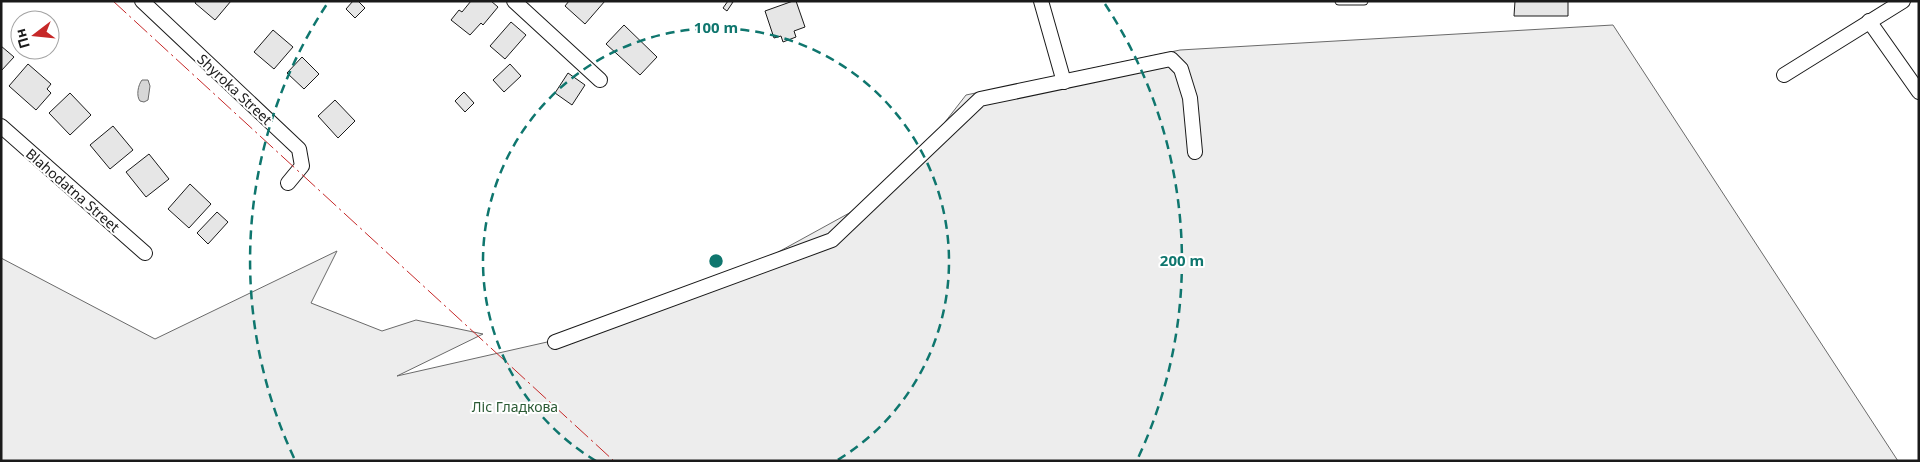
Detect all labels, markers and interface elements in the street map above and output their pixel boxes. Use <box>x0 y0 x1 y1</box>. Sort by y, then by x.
north arrow <box>10 10 60 60</box>
text: 100 m <box>694 17 738 37</box>
text: Пн <box>10 27 34 51</box>
street label: Shyroka Street <box>194 49 276 129</box>
street label: Blahodatna Street <box>22 144 124 236</box>
text: 200 m <box>1160 250 1204 270</box>
centre of rings <box>707 252 725 270</box>
park label: Ліс Гладкова <box>472 397 558 416</box>

